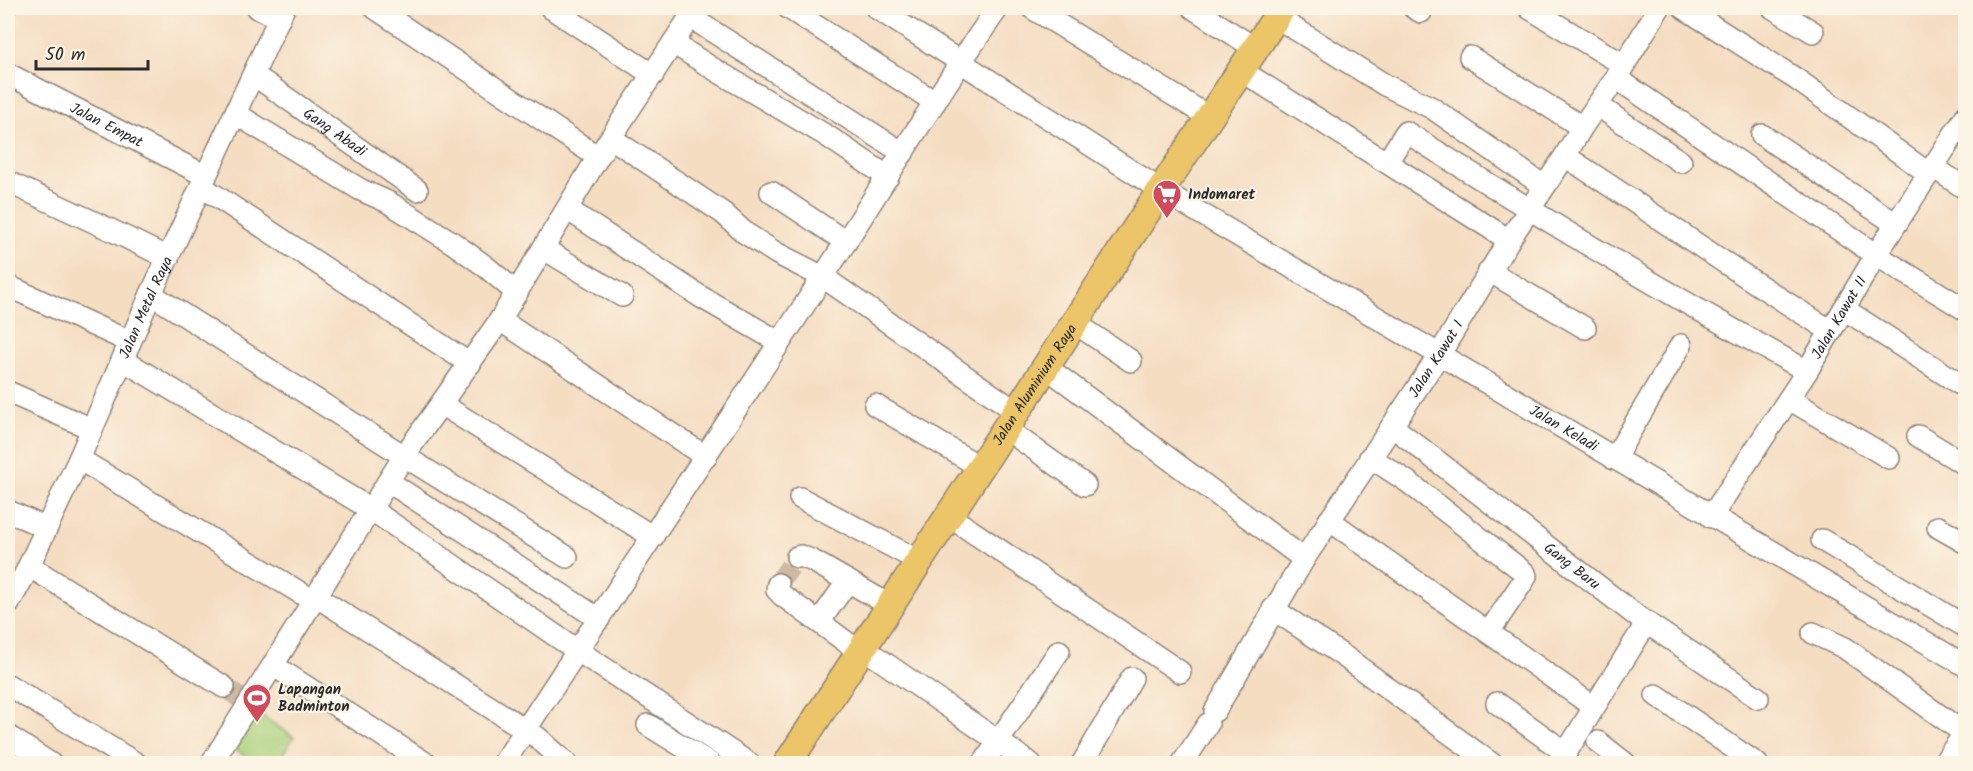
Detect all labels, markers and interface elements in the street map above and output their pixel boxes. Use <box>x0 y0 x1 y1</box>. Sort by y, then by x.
scale bar <box>36 33 148 71</box>
text: 50 m <box>45 41 85 70</box>
street label: Jalan Empat <box>65 97 147 155</box>
street label: Gang Abadi <box>298 102 372 164</box>
supermarket icon: Indomaret <box>1151 178 1183 220</box>
place label: Indomaret <box>1188 183 1256 207</box>
street label: Jalan Metal Raya <box>113 253 180 363</box>
street label: Jalan Kawat II <box>1806 272 1874 364</box>
street label: Jalan Kawat I <box>1403 315 1471 403</box>
street label: Jalan Aluminium Raya <box>987 319 1084 451</box>
street label: Jalan Keladi <box>1524 399 1603 459</box>
street label: Gang Baru <box>1538 537 1605 596</box>
place label: Lapangan Badminton <box>278 678 350 719</box>
sports icon: Lapangan Badminton <box>241 682 273 724</box>

